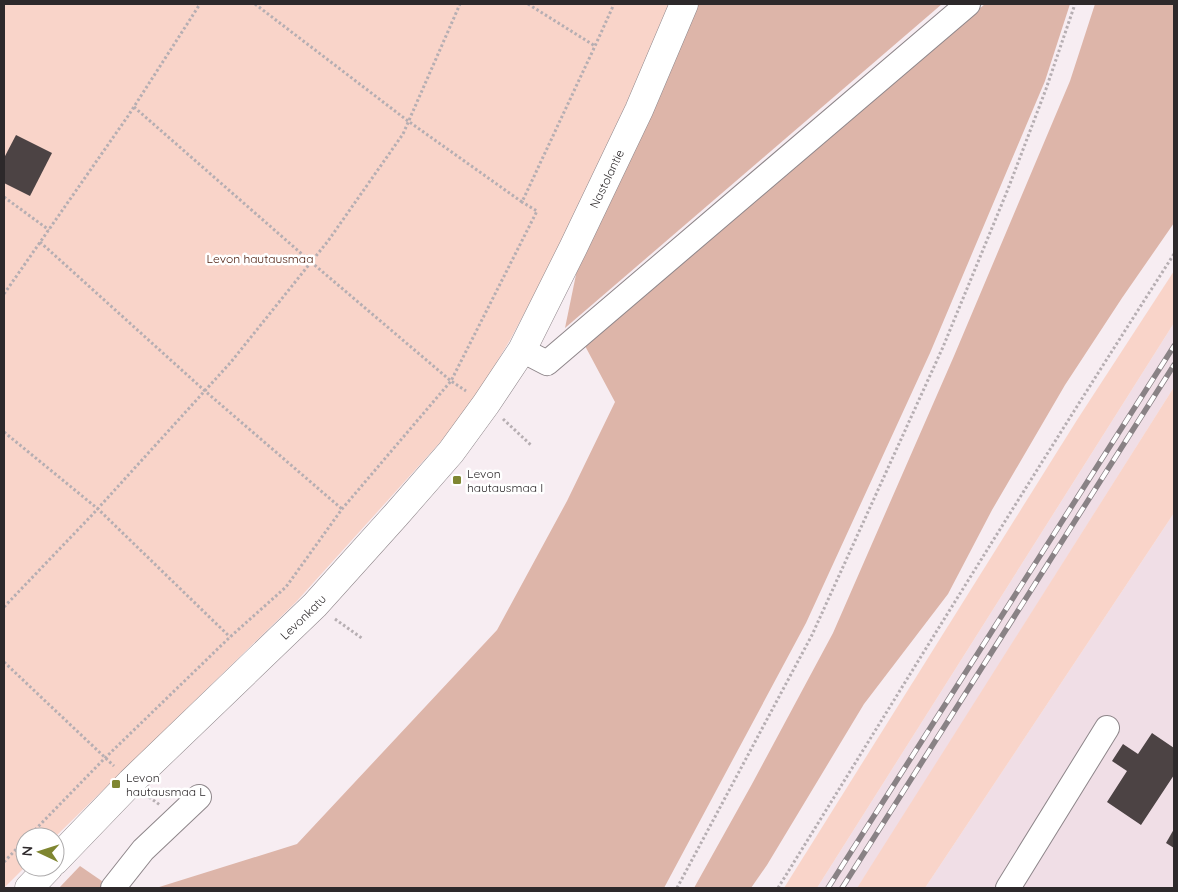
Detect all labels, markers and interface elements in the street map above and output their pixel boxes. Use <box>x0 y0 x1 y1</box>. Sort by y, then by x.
street label: Nastolantie <box>586 147 627 210</box>
park label: Levon hautausmaa <box>207 251 313 266</box>
place label: Levon hautausmaa I <box>467 466 543 495</box>
marker: Levon hautausmaa I <box>451 474 463 486</box>
street label: Levonkatu <box>277 591 329 642</box>
place label: Levon hautausmaa L <box>126 770 206 799</box>
marker: Levon hautausmaa L <box>110 778 122 790</box>
north arrow <box>15 827 65 877</box>
text: N <box>18 845 36 857</box>

